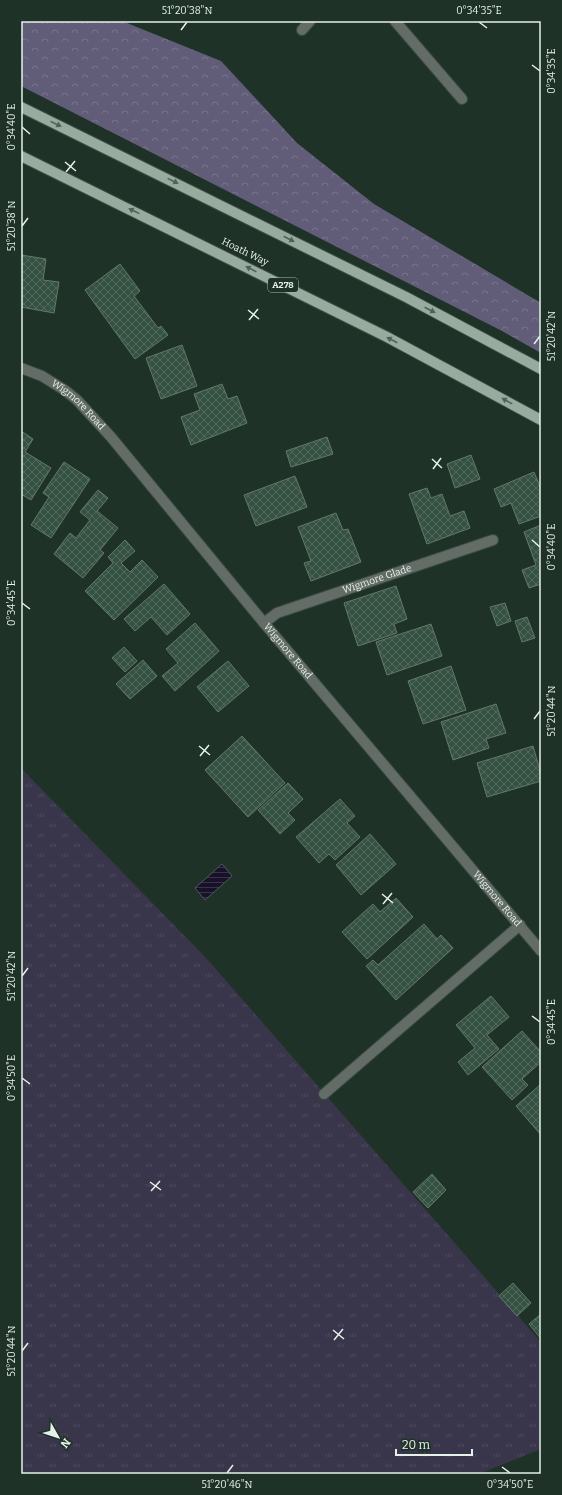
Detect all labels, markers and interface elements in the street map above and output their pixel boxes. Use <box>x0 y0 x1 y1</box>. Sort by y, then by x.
text: 51°20'38"N <box>162 5 212 17</box>
text: 0°34'35"E <box>456 5 502 17</box>
text: 0°34'35"E <box>546 48 558 94</box>
text: 0°34'40"E <box>6 104 18 150</box>
one-way arrow <box>50 121 62 127</box>
one-way arrow <box>167 178 178 184</box>
text: 51°20'38"N <box>6 201 18 251</box>
one-way arrow <box>129 208 140 214</box>
street label: Hoath Way <box>220 236 271 269</box>
one-way arrow <box>284 236 295 242</box>
one-way arrow <box>245 266 257 272</box>
road number: A278 <box>268 278 298 292</box>
one-way arrow <box>425 307 436 313</box>
text: 51°20'42"N <box>546 311 558 361</box>
one-way arrow <box>387 336 398 343</box>
street label: Wigmore Road <box>49 377 107 432</box>
one-way arrow <box>501 398 513 404</box>
text: 0°34'40"E <box>546 524 558 570</box>
street label: Wigmore Glade <box>341 562 413 596</box>
text: 0°34'45"E <box>6 580 18 626</box>
street label: Wigmore Road <box>261 621 315 681</box>
text: 51°20'44"N <box>546 685 558 736</box>
street label: Wigmore Road <box>470 869 524 929</box>
text: 51°20'42"N <box>6 951 18 1001</box>
text: 0°34'45"E <box>546 999 558 1045</box>
text: 0°34'50"E <box>6 1055 18 1101</box>
text: 51°20'44"N <box>6 1325 18 1376</box>
north arrow <box>38 1417 78 1457</box>
scale bar <box>396 1431 472 1457</box>
text: N <box>57 1436 73 1451</box>
text: 20 m <box>402 1438 431 1452</box>
text: 51°20'46"N <box>202 1479 253 1491</box>
text: 0°34'50"E <box>487 1479 533 1491</box>

